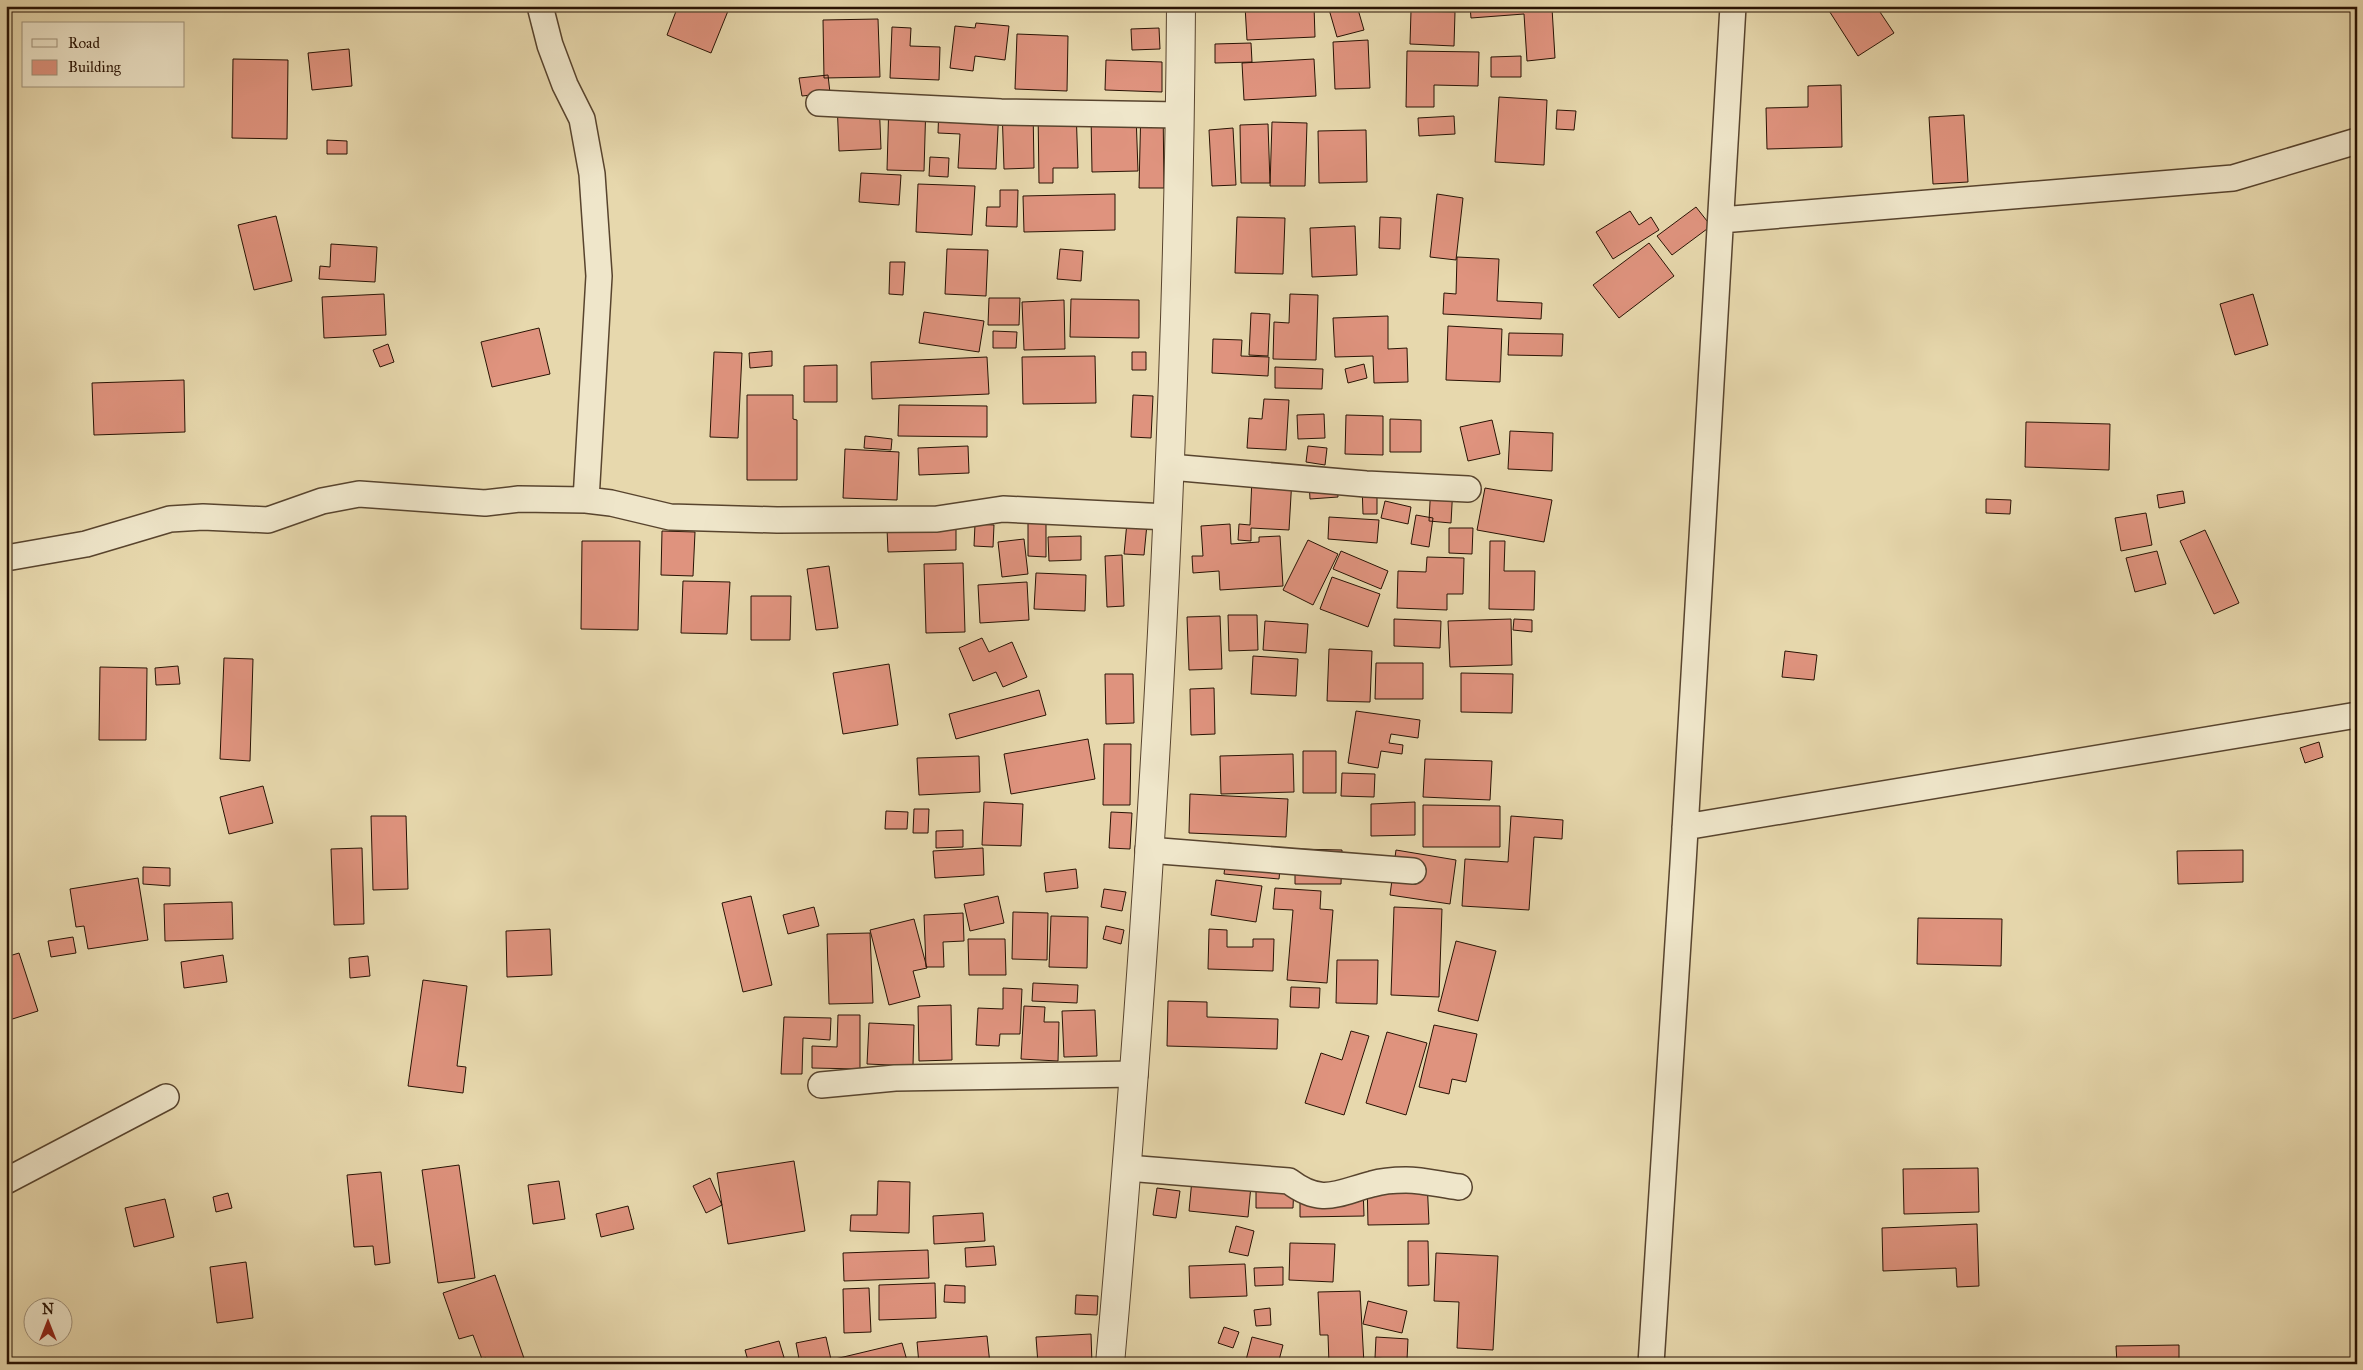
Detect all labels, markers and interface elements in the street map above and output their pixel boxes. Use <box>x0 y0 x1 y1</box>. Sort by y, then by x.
legend <box>22 22 185 88</box>
text: Road <box>68 34 100 52</box>
text: Building <box>68 58 122 76</box>
north arrow <box>22 1298 72 1348</box>
text: N <box>42 1301 54 1318</box>

